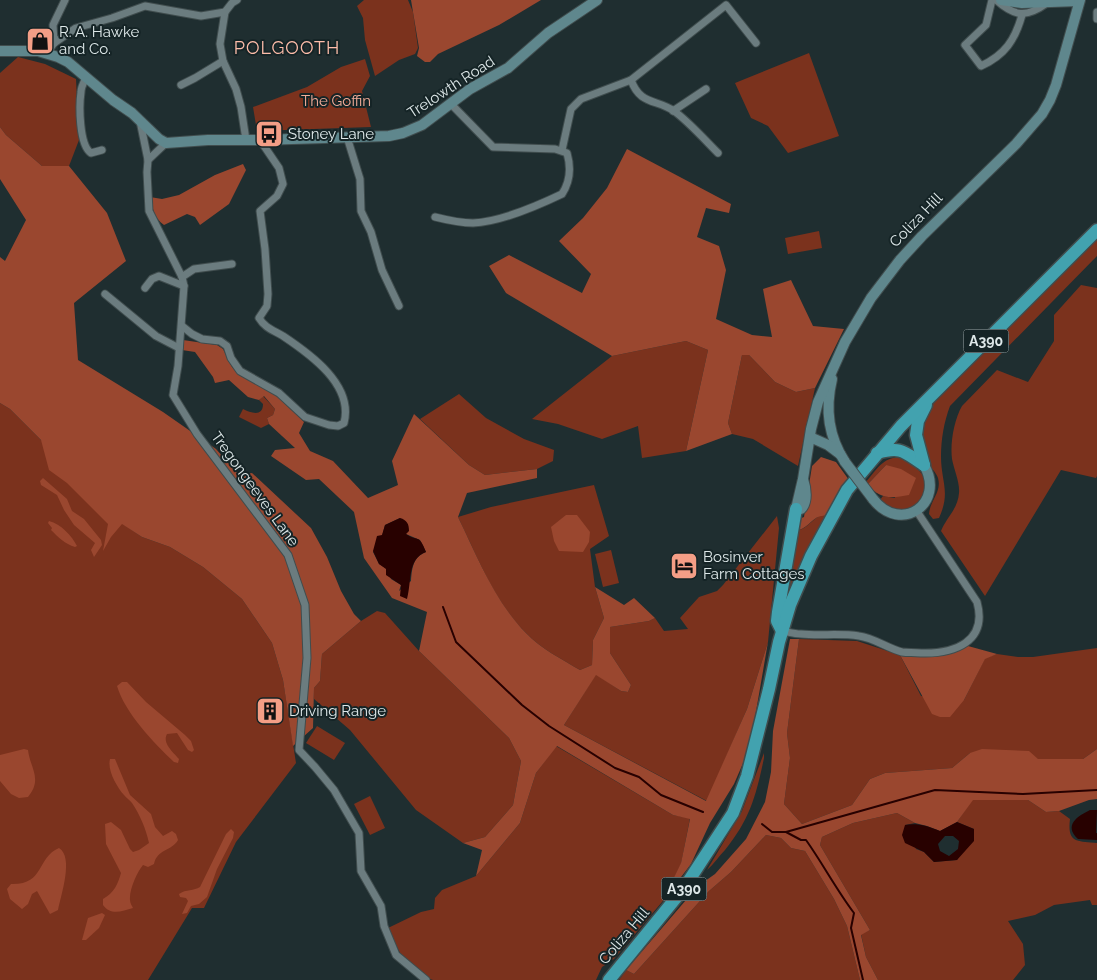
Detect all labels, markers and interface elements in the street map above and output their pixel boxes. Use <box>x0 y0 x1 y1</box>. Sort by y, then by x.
place label: R. A. Hawke and Co. <box>59 23 139 58</box>
shop icon: R. A. Hawke and Co. <box>25 26 55 56</box>
district label: POLGOOTH <box>234 37 340 58</box>
street label: Trelowth Road <box>404 52 498 122</box>
park label: The Goffin <box>301 92 371 110</box>
bus stop icon: Stoney Lane <box>254 119 284 149</box>
place label: Stoney Lane <box>288 125 374 143</box>
street label: Coliza Hill <box>886 188 947 251</box>
road number: A390 <box>964 330 1008 352</box>
street label: Tregongeeves Lane <box>207 428 303 550</box>
place label: Bosinver Farm Cottages <box>703 548 805 583</box>
hotel icon: Bosinver Farm Cottages <box>669 551 699 581</box>
building icon: Driving Range <box>255 696 285 726</box>
place label: Driving Range <box>289 702 386 720</box>
road number: A390 <box>662 878 706 901</box>
street label: Coliza Hill <box>595 903 653 968</box>

